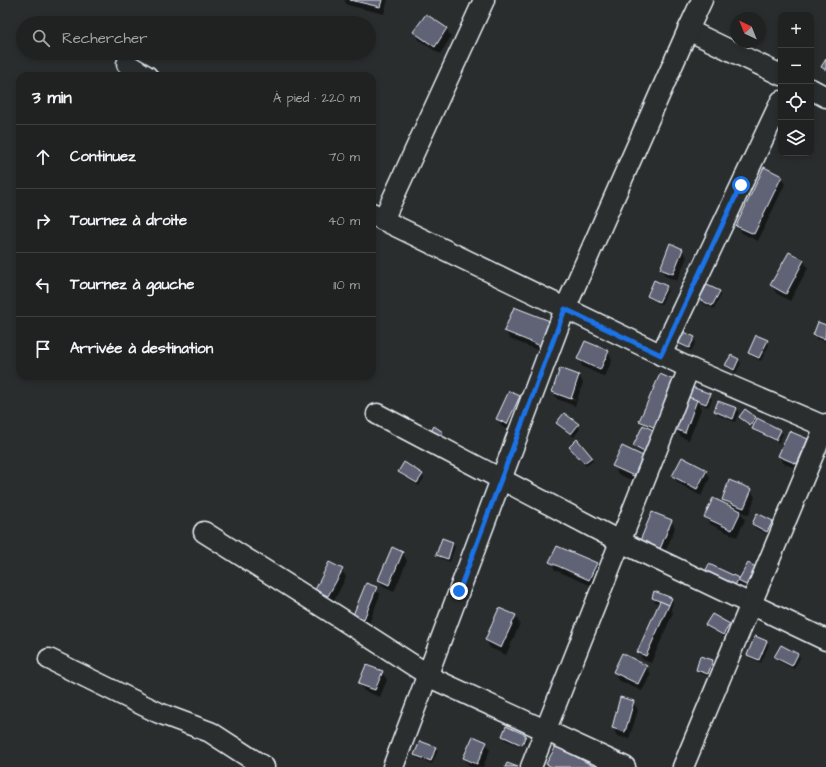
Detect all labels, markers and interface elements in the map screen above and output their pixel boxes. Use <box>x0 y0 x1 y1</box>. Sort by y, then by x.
north arrow <box>730 12 766 48</box>
map controls <box>778 12 814 156</box>
button: + <box>778 12 814 48</box>
search box <box>16 16 376 60</box>
icon: search <box>30 27 52 49</box>
text: Rechercher <box>62 28 147 49</box>
button: − <box>778 48 814 84</box>
button: locate <box>778 84 814 120</box>
text: 3 min <box>32 86 72 110</box>
text: À pied · 220 m <box>273 89 360 107</box>
button: layers <box>778 120 814 156</box>
icon: ahead <box>32 146 54 168</box>
text: Continuez <box>70 146 136 167</box>
text: 70 m <box>328 148 360 166</box>
route start <box>732 176 750 194</box>
icon: right <box>32 210 54 232</box>
text: Tournez à droite <box>70 210 187 231</box>
text: 40 m <box>328 212 360 230</box>
icon: left <box>32 274 54 296</box>
text: Tournez à gauche <box>70 274 194 295</box>
text: 110 m <box>333 276 360 294</box>
icon: arrive <box>32 338 54 360</box>
text: Arrivée à destination <box>70 338 213 359</box>
route end <box>450 582 468 600</box>

